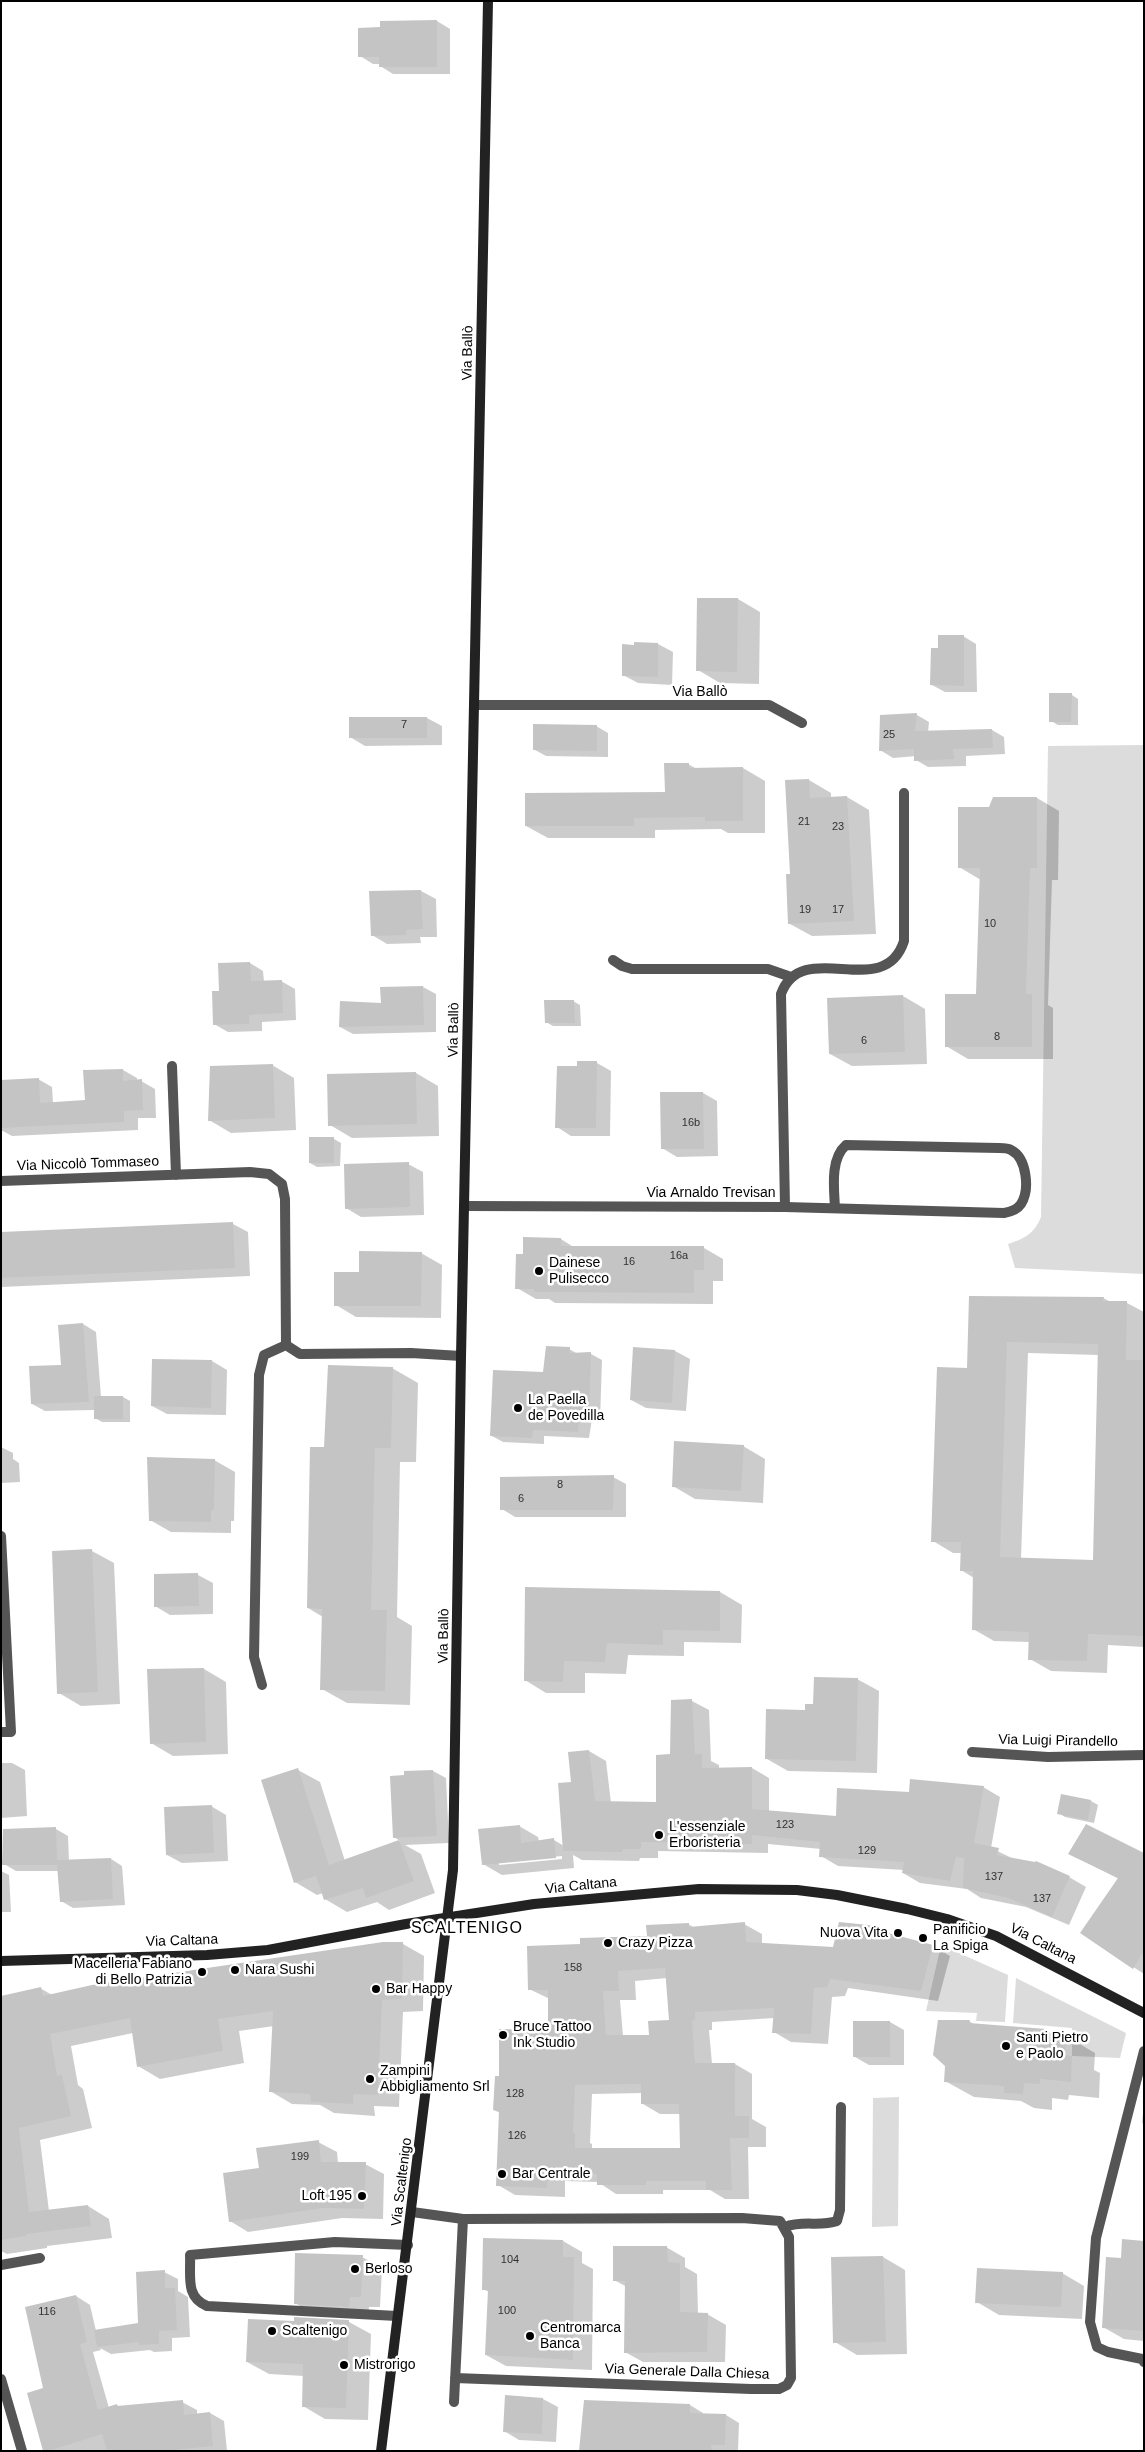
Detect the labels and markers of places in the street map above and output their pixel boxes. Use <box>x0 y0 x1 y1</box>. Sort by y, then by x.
place label: Dainese Pulisecco <box>549 1255 609 1288</box>
marker: Dainese Pulisecco <box>533 1265 545 1277</box>
place label: La Paella de Povedilla <box>528 1392 604 1424</box>
marker: La Paella de Povedilla <box>512 1402 524 1414</box>
place label: L'essenziale Erboristeria <box>669 1819 746 1851</box>
marker: L'essenziale Erboristeria <box>653 1829 665 1841</box>
place label: Panificio La Spiga <box>933 1922 988 1954</box>
place label: Nuova Vita <box>820 1925 888 1941</box>
marker: Nuova Vita <box>892 1927 904 1939</box>
marker: Panificio La Spiga <box>917 1932 929 1944</box>
place label: Crazy Pizza <box>618 1935 693 1951</box>
marker: Crazy Pizza <box>602 1937 614 1949</box>
place label: Macelleria Fabiano di Bello Patrizia <box>74 1956 192 1988</box>
place label: Nara Sushi <box>245 1962 314 1978</box>
marker: Nara Sushi <box>229 1964 241 1976</box>
marker: Macelleria Fabiano di Bello Patrizia <box>196 1966 208 1978</box>
place label: Bar Happy <box>386 1981 452 1997</box>
marker: Bar Happy <box>370 1983 382 1995</box>
place label: Bruce Tattoo Ink Studio <box>513 2019 592 2052</box>
marker: Bruce Tattoo Ink Studio <box>497 2029 509 2041</box>
place label: Santi Pietro e Paolo <box>1016 2030 1088 2062</box>
marker: Santi Pietro e Paolo <box>1000 2040 1012 2052</box>
place label: Zampini Abbigliamento Srl <box>380 2063 490 2096</box>
marker: Zampini Abbigliamento Srl <box>364 2073 376 2085</box>
place label: Bar Centrale <box>512 2166 591 2182</box>
marker: Bar Centrale <box>496 2168 508 2180</box>
place label: Loft 195 <box>301 2188 352 2204</box>
marker: Loft 195 <box>356 2190 368 2202</box>
place label: Berloso <box>365 2261 412 2277</box>
marker: Berloso <box>349 2263 361 2275</box>
place label: Centromarca Banca <box>540 2320 621 2352</box>
place label: Scaltenigo <box>282 2323 347 2339</box>
marker: Scaltenigo <box>266 2325 278 2337</box>
marker: Centromarca Banca <box>524 2330 536 2342</box>
place label: Mistrorigo <box>354 2357 415 2373</box>
marker: Mistrorigo <box>338 2359 350 2371</box>

